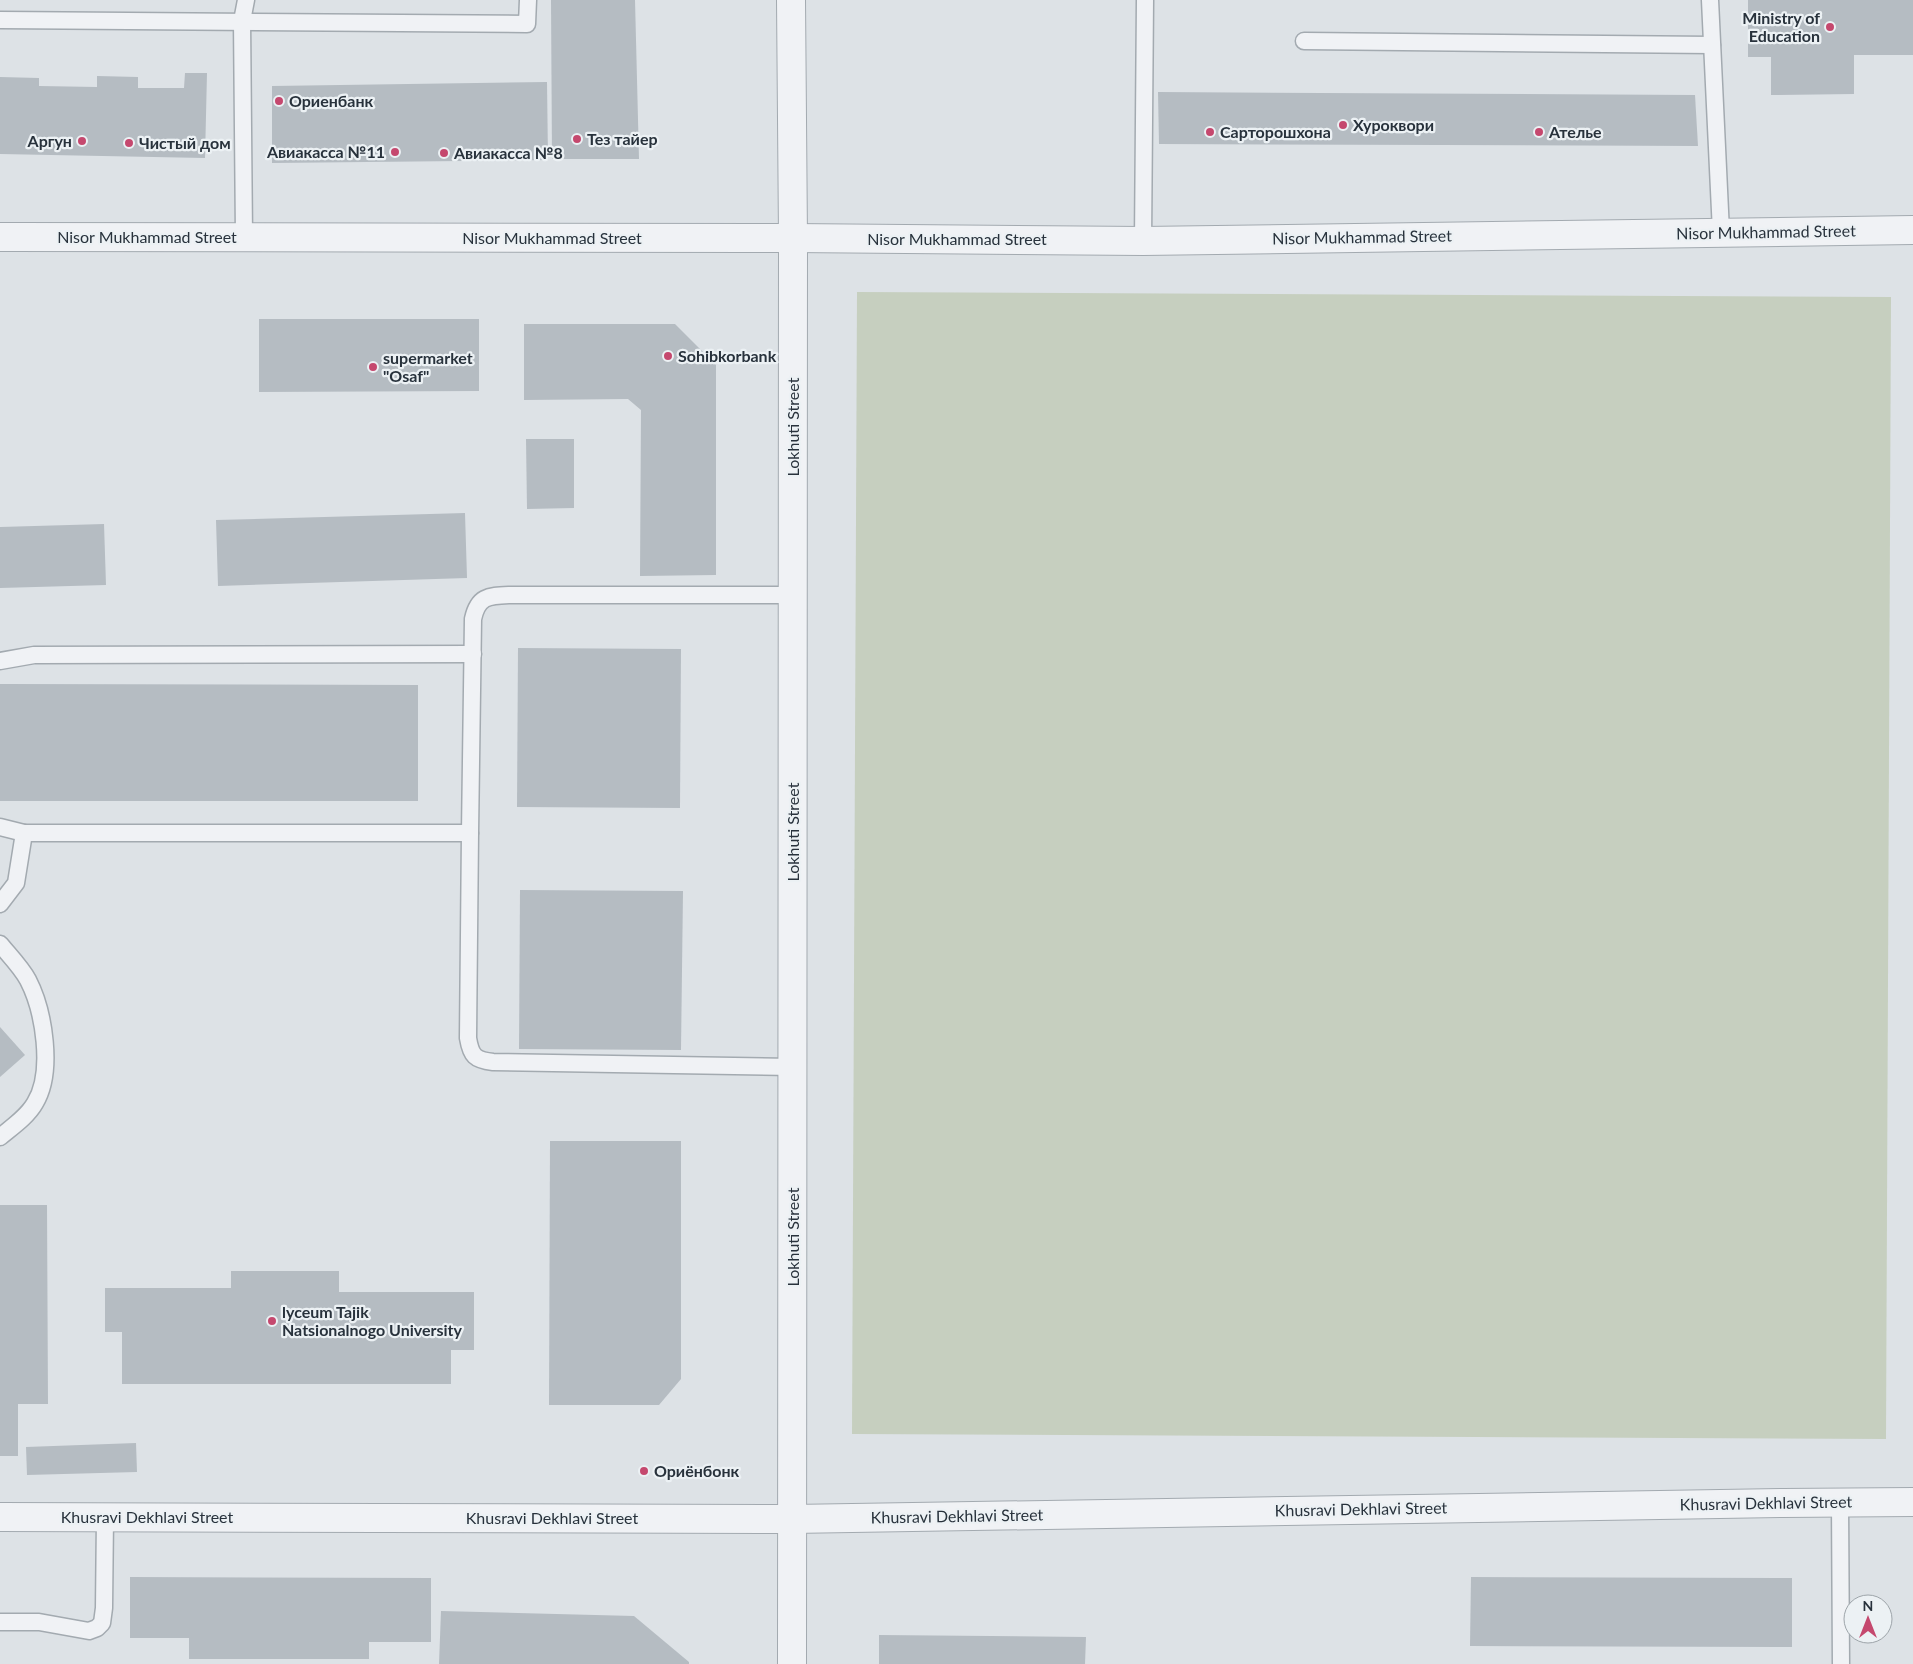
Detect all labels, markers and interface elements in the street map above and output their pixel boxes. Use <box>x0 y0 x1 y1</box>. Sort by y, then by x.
place label: Ministry of Education <box>1742 8 1820 45</box>
marker: Ministry of Education <box>1824 21 1836 33</box>
place label: Ориенбанк <box>289 91 374 110</box>
marker: Ориенбанк <box>273 95 285 107</box>
place label: Хуроквори <box>1353 115 1434 134</box>
marker: Хуроквори <box>1337 119 1349 131</box>
place label: Сарторошхона <box>1220 122 1331 141</box>
place label: Ателье <box>1548 122 1602 141</box>
marker: Сарторошхона <box>1204 126 1216 138</box>
marker: Ателье <box>1533 126 1545 138</box>
place label: Тез тайер <box>587 129 658 148</box>
place label: Аргун <box>27 131 72 150</box>
place label: Чистый дом <box>139 133 231 152</box>
marker: Тез тайер <box>571 133 583 145</box>
marker: Аргун <box>76 135 88 147</box>
marker: Чистый дом <box>123 137 135 149</box>
place label: Авиакасса №11 <box>266 142 385 161</box>
place label: Авиакасса №8 <box>453 143 563 162</box>
marker: Авиакасса №11 <box>389 146 401 158</box>
marker: Авиакасса №8 <box>438 147 450 159</box>
street label: Nisor Mukhammad Street <box>1676 220 1856 243</box>
street label: Nisor Mukhammad Street <box>1272 225 1452 248</box>
street label: Nisor Mukhammad Street <box>57 227 237 246</box>
street label: Nisor Mukhammad Street <box>462 228 642 247</box>
street label: Nisor Mukhammad Street <box>867 229 1047 248</box>
place label: Sohibkorbank <box>678 346 777 365</box>
place label: supermarket "Osaf" <box>383 348 473 385</box>
marker: Sohibkorbank <box>662 350 674 362</box>
marker: supermarket "Osaf" <box>367 361 379 373</box>
street label: Lokhuti Street <box>783 377 802 476</box>
street label: Lokhuti Street <box>783 782 802 881</box>
street label: Lokhuti Street <box>783 1187 802 1286</box>
place label: lyceum Tajik Natsionalnogo University <box>282 1302 462 1339</box>
marker: lyceum Tajik Natsionalnogo University <box>266 1315 278 1327</box>
place label: Ориёнбонк <box>654 1461 740 1480</box>
marker: Ориёнбонк <box>638 1465 650 1477</box>
street label: Khusravi Dekhlavi Street <box>1680 1491 1853 1514</box>
street label: Khusravi Dekhlavi Street <box>1275 1497 1448 1520</box>
street label: Khusravi Dekhlavi Street <box>871 1504 1044 1527</box>
street label: Khusravi Dekhlavi Street <box>61 1507 233 1526</box>
street label: Khusravi Dekhlavi Street <box>466 1508 638 1527</box>
north arrow <box>1843 1594 1893 1644</box>
text: N <box>1863 1597 1873 1614</box>

